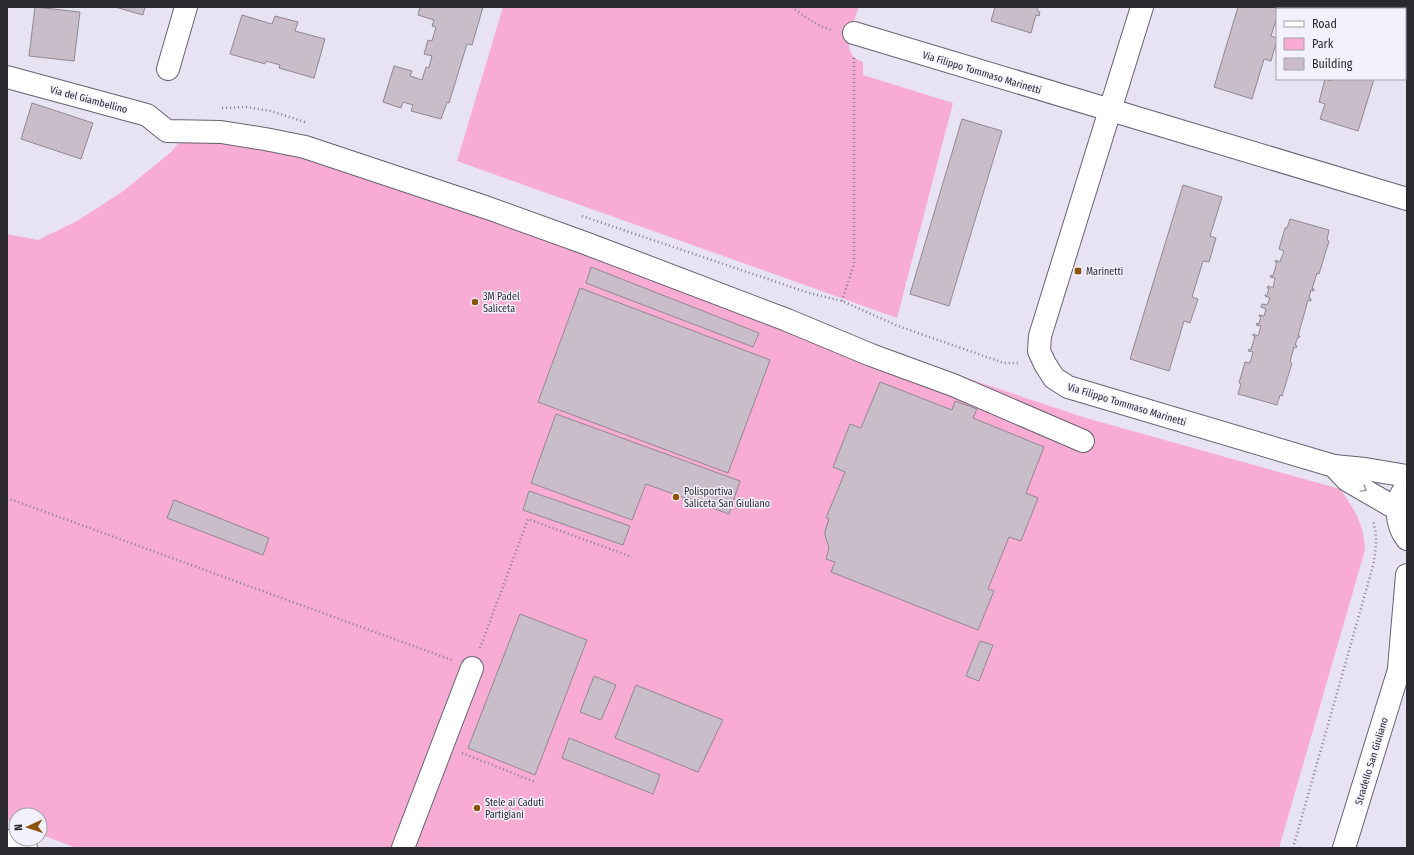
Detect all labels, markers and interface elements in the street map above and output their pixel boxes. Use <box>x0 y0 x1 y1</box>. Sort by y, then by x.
legend <box>1276 8 1406 80</box>
text: Road <box>1312 17 1337 31</box>
text: Park <box>1312 37 1334 51</box>
street label: Via Filippo Tommaso Marinetti <box>921 49 1043 97</box>
text: Building <box>1312 57 1353 71</box>
street label: Via del Giambellino <box>49 84 129 116</box>
marker: Marinetti <box>1073 266 1083 276</box>
place label: Marinetti <box>1086 266 1123 278</box>
place label: 3M Padel Saliceta <box>483 291 520 315</box>
marker: 3M Padel Saliceta <box>470 297 480 307</box>
street label: Via Filippo Tommaso Marinetti <box>1066 381 1188 429</box>
one-way arrow <box>1360 485 1367 492</box>
place label: Polisportiva Saliceta San Giuliano <box>684 486 770 510</box>
marker: Polisportiva Saliceta San Giuliano <box>671 492 681 502</box>
street label: Stradello San Giuliano <box>1353 716 1391 807</box>
place label: Stele ai Caduti Partigiani <box>485 797 544 821</box>
marker: Stele ai Caduti Partigiani <box>472 803 482 813</box>
north arrow <box>8 807 48 847</box>
text: N <box>12 824 25 831</box>

